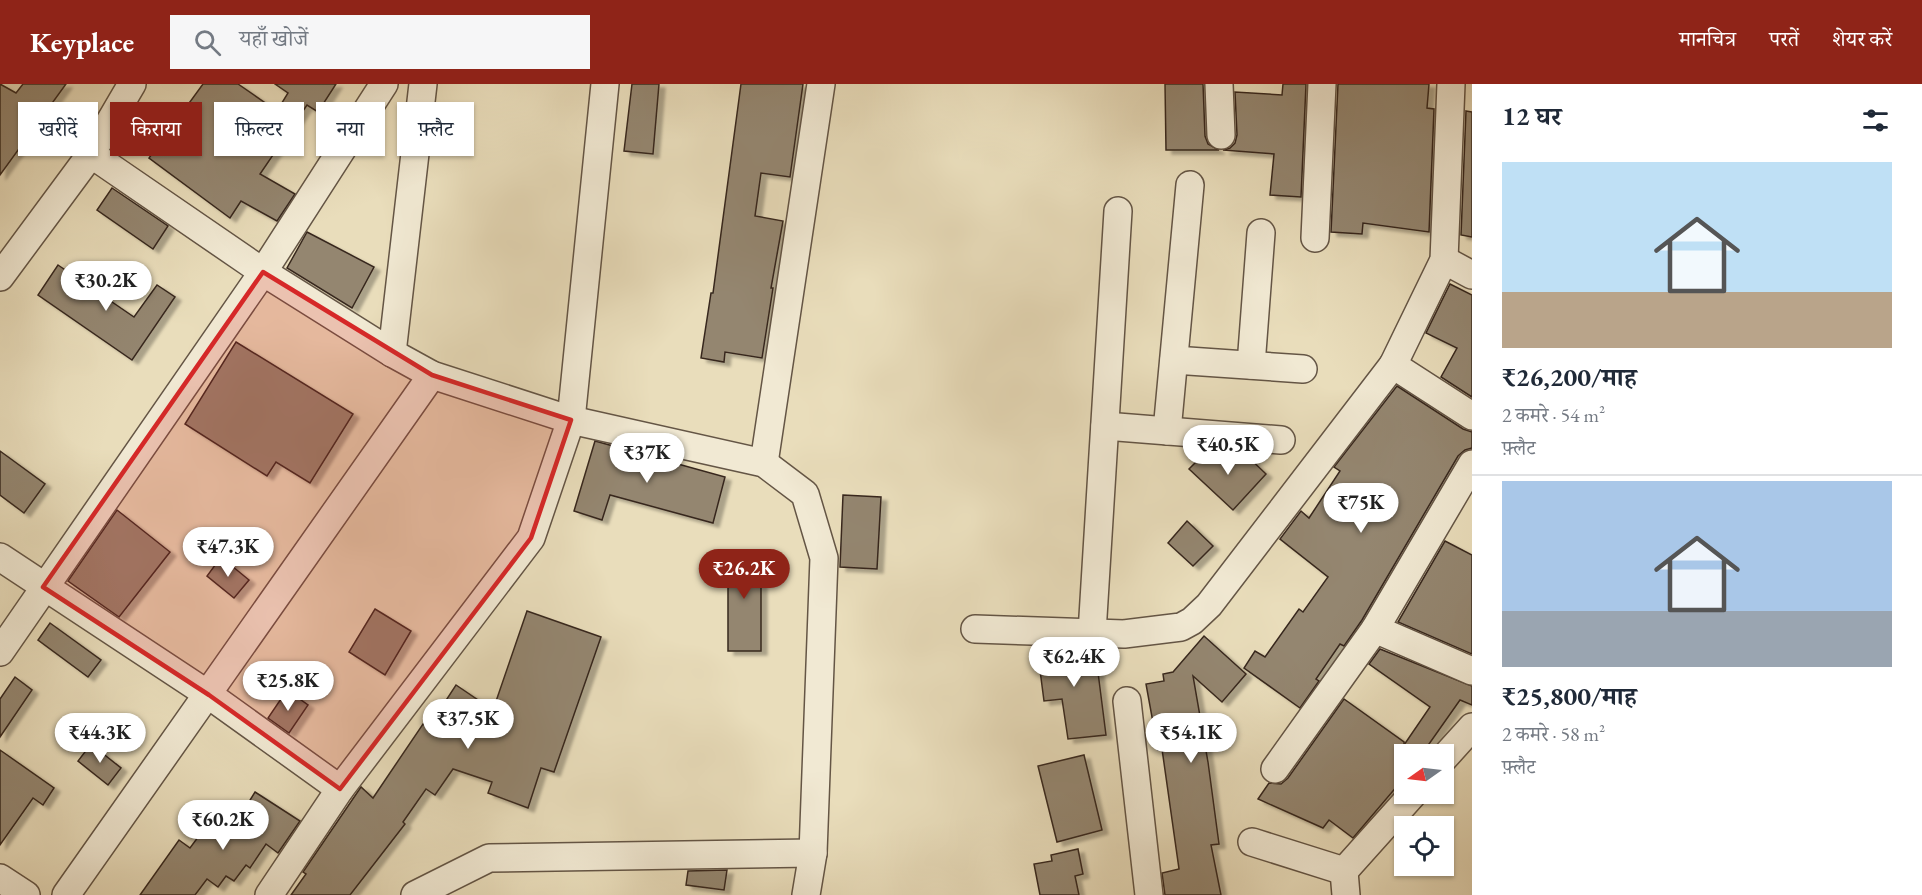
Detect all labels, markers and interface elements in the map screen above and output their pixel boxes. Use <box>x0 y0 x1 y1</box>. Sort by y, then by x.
search box <box>170 15 590 69</box>
text: Keyplace <box>30 24 134 60</box>
text: यहाँ खोजें <box>239 24 308 53</box>
text: मानचित्र <box>1679 25 1736 52</box>
text: परतें <box>1769 25 1799 52</box>
text: शेयर करें <box>1832 25 1892 52</box>
icon: search <box>191 26 224 59</box>
text: 12 घर <box>1502 99 1562 133</box>
chip: खरीदें <box>18 102 98 156</box>
chip: किराया <box>110 102 202 156</box>
chip: फ़िल्टर <box>214 102 304 156</box>
chip: नया <box>316 102 385 156</box>
chip: फ़्लैट <box>397 102 474 156</box>
icon: filters <box>1859 104 1892 137</box>
icon: home <box>1643 201 1751 309</box>
pin: ₹30.2K <box>57 261 155 312</box>
text: ₹30.2K <box>75 267 137 293</box>
text: ₹26,200/माह <box>1502 360 1637 394</box>
text: 2 कमरे · 54 m² <box>1502 402 1605 428</box>
pin: ₹40.5K <box>1179 425 1277 476</box>
text: ₹40.5K <box>1197 431 1259 457</box>
pin: ₹37K <box>611 433 683 484</box>
text: फ़्लैट <box>1502 435 1535 461</box>
text: ₹37K <box>624 439 670 465</box>
pin: ₹75K <box>1325 483 1397 534</box>
text: ₹75K <box>1338 489 1384 515</box>
icon: home <box>1643 520 1751 628</box>
pin: ₹47.3K <box>179 527 277 578</box>
text: ₹47.3K <box>197 533 259 559</box>
pin: ₹26.2K <box>695 549 793 600</box>
text: ₹26.2K <box>713 555 775 581</box>
pin: ₹62.4K <box>1025 637 1123 688</box>
text: ₹62.4K <box>1043 643 1105 669</box>
pin: ₹25.8K <box>239 661 337 712</box>
text: ₹25.8K <box>257 667 319 693</box>
text: ₹25,800/माह <box>1502 679 1637 713</box>
pin: ₹37.5K <box>419 699 517 750</box>
text: ₹37.5K <box>437 705 499 731</box>
pin: ₹44.3K <box>51 713 149 764</box>
pin: ₹54.1K <box>1142 713 1240 764</box>
text: ₹44.3K <box>69 719 131 745</box>
text: ₹54.1K <box>1160 719 1222 745</box>
text: 2 कमरे · 58 m² <box>1502 721 1605 747</box>
north arrow <box>1394 744 1454 804</box>
map controls <box>1394 744 1454 876</box>
text: फ़्लैट <box>1502 754 1535 780</box>
pin: ₹60.2K <box>174 800 272 851</box>
text: ₹60.2K <box>192 806 254 832</box>
button: locate <box>1394 816 1454 876</box>

